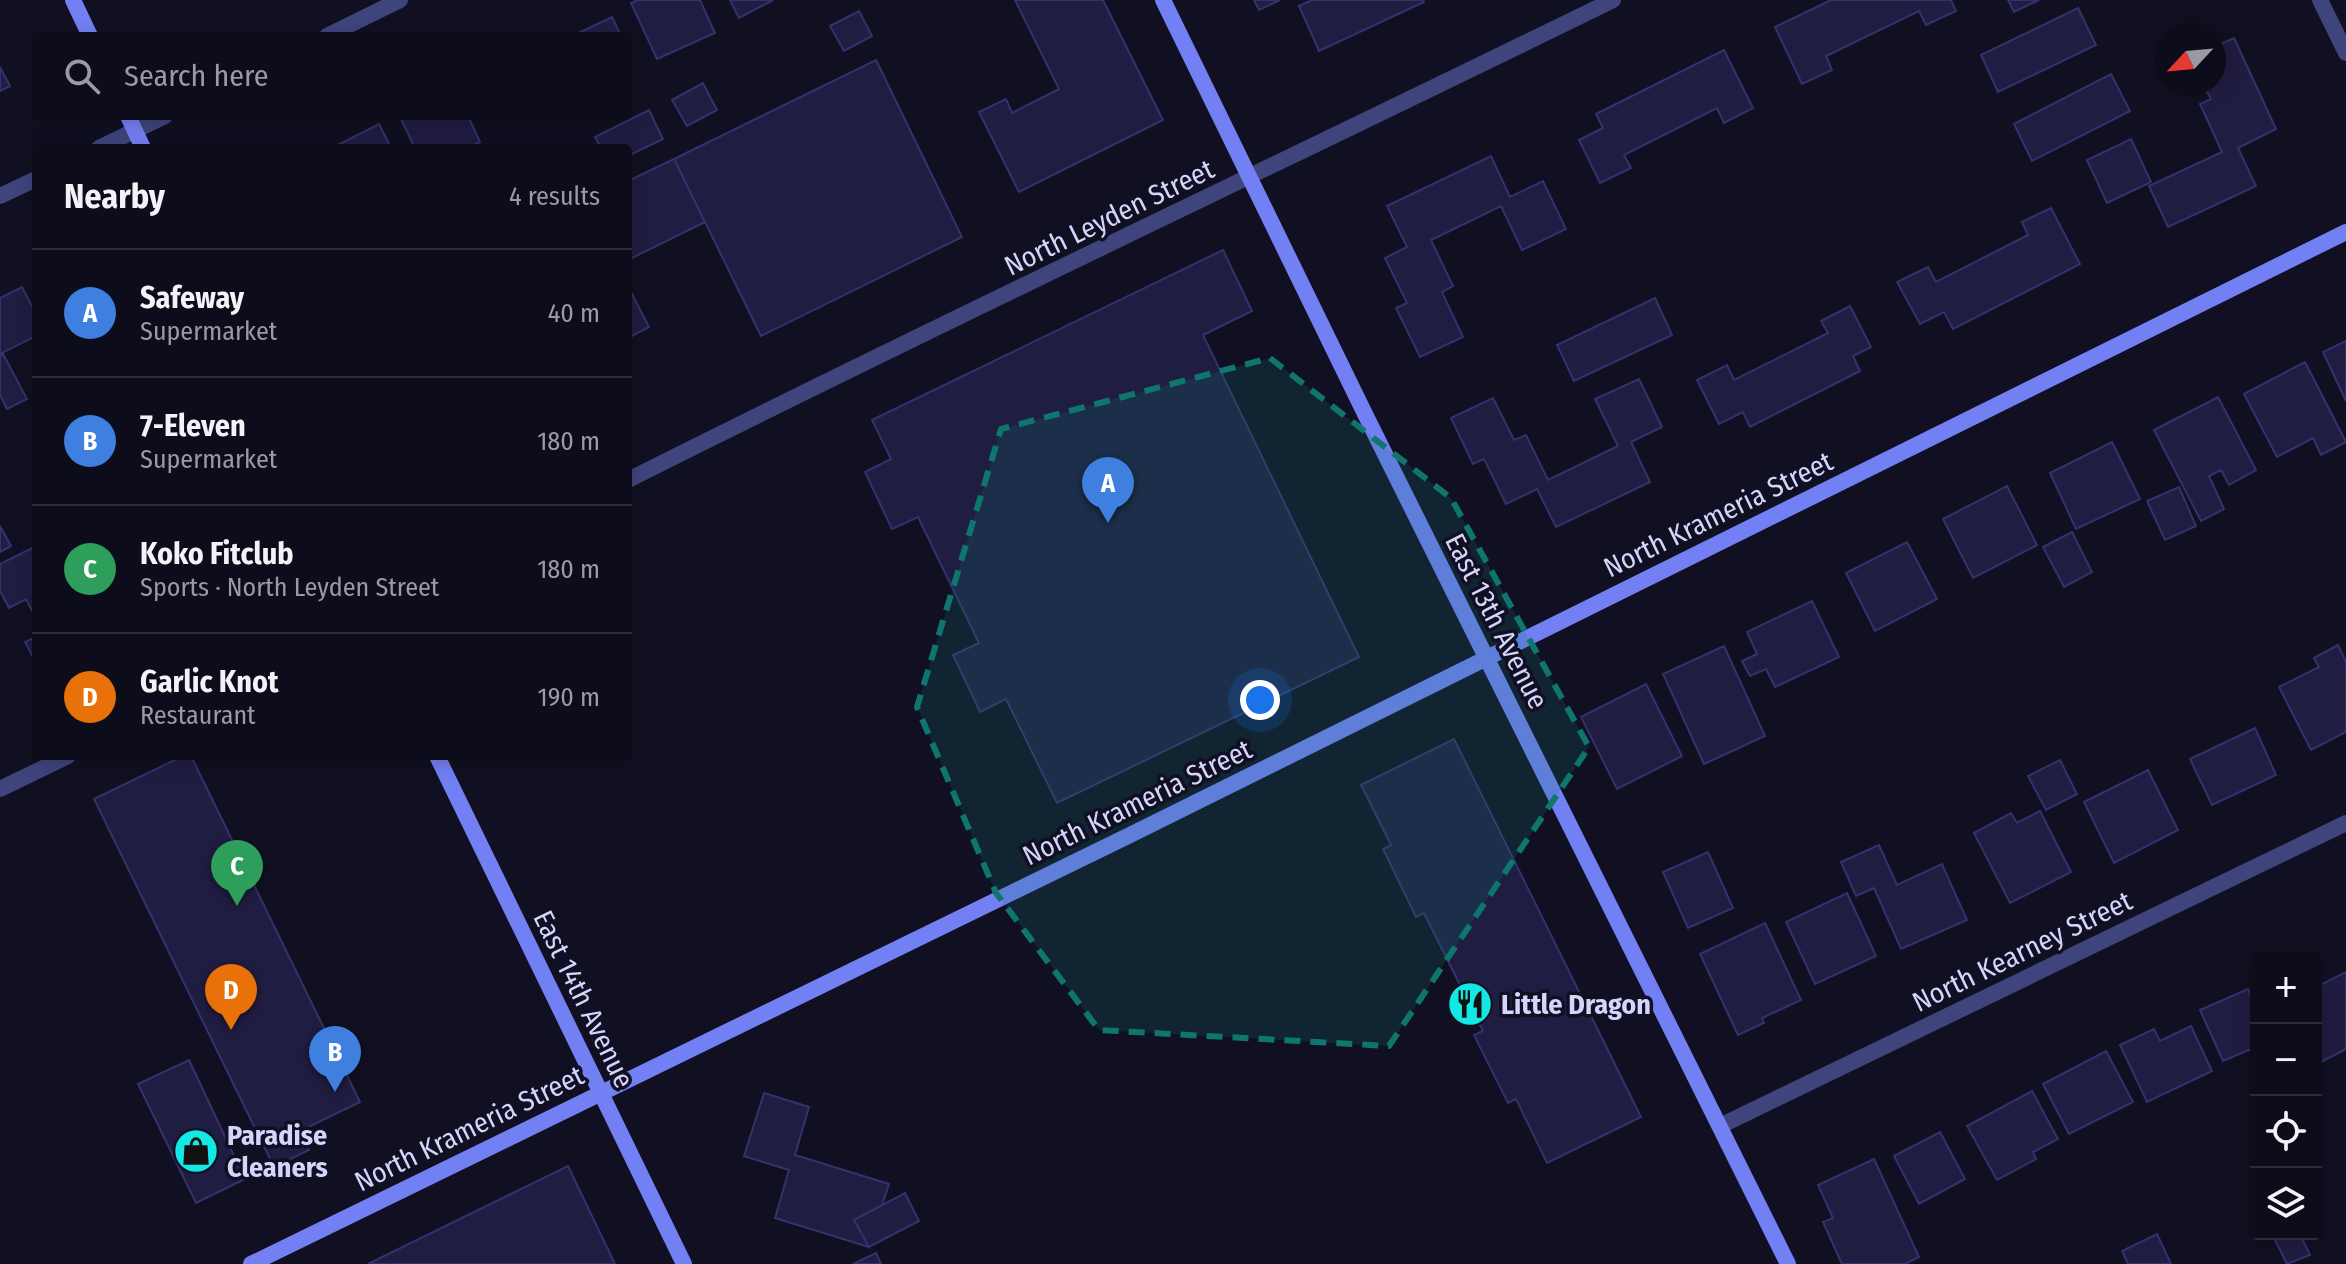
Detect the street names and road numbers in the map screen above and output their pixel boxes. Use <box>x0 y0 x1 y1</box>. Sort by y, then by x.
street label: North Leyden Street <box>999 152 1220 282</box>
street label: North Krameria Street <box>1598 444 1839 584</box>
street label: East 13th Avenue <box>1438 528 1555 714</box>
street label: North Krameria Street <box>1017 732 1258 872</box>
street label: North Kearney Street <box>1907 884 2138 1019</box>
street label: East 14th Avenue <box>526 905 641 1093</box>
street label: North Krameria Street <box>349 1058 590 1198</box>

